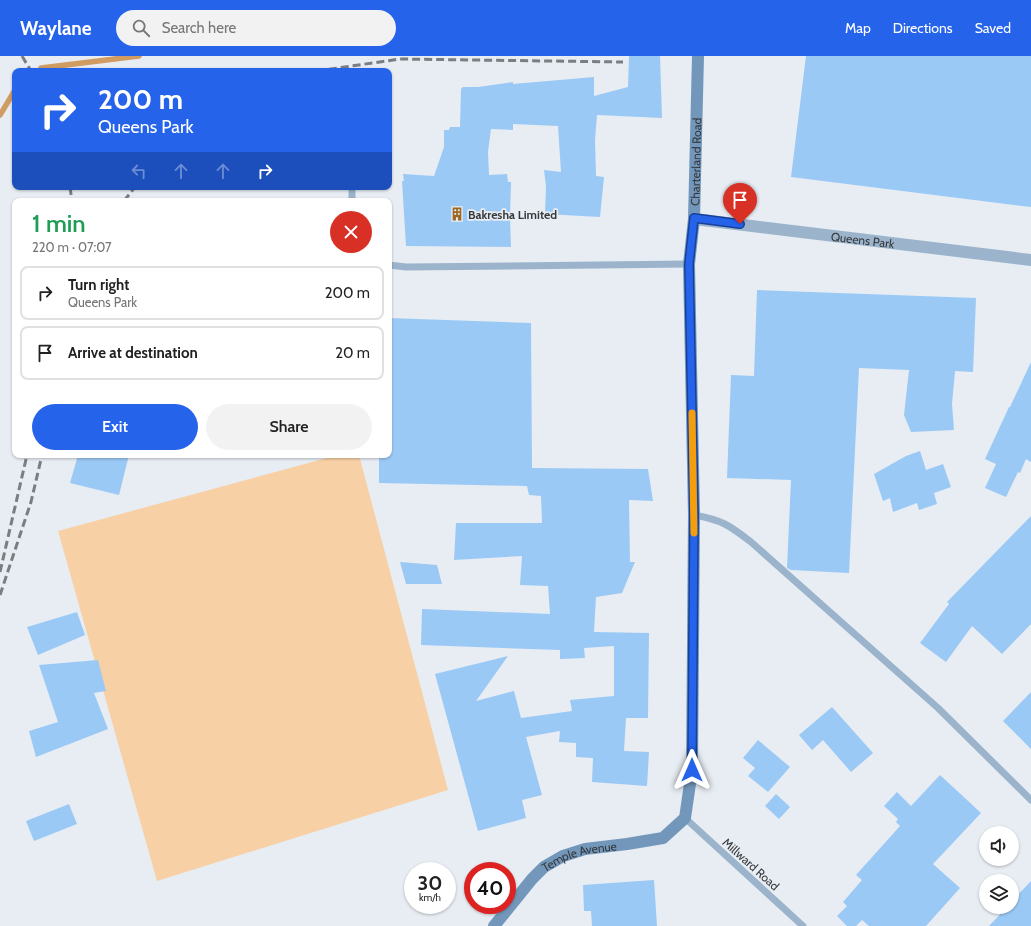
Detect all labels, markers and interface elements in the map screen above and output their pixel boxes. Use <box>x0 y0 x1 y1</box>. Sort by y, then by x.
search box <box>116 10 396 46</box>
text: Waylane <box>20 17 92 40</box>
icon: search <box>130 17 152 39</box>
text: Search here <box>162 19 236 37</box>
text: Map <box>845 19 871 37</box>
text: Directions <box>893 19 953 37</box>
text: Saved <box>975 19 1011 37</box>
text: 200 m <box>98 82 183 116</box>
icon: right <box>32 84 84 136</box>
text: Queens Park <box>98 116 194 138</box>
street label: Charterland Road <box>687 118 704 206</box>
icon: left <box>128 160 150 182</box>
icon: ahead <box>170 160 192 182</box>
icon: ahead <box>212 160 234 182</box>
icon: right <box>254 160 276 182</box>
pin <box>723 183 757 224</box>
icon: arrive <box>729 189 751 211</box>
building icon: Bakresha Limited <box>449 206 465 222</box>
place label: Bakresha Limited <box>468 207 557 222</box>
text: 1 min <box>32 209 86 238</box>
button: close <box>330 211 372 253</box>
street label: Queens Park <box>830 228 896 251</box>
text: 220 m · 07:07 <box>32 239 112 255</box>
text: Turn right <box>68 276 129 294</box>
icon: right <box>34 282 56 304</box>
text: 200 m <box>325 284 370 302</box>
text: Queens Park <box>68 294 137 310</box>
icon: arrive <box>34 342 56 364</box>
text: Arrive at destination <box>68 344 198 362</box>
text: 20 m <box>335 344 370 362</box>
button: Exit <box>32 404 198 450</box>
button: Share <box>206 404 372 450</box>
position arrow <box>671 749 713 791</box>
map controls <box>979 826 1019 914</box>
button: sound <box>979 826 1019 866</box>
street label: Millward Road <box>720 835 782 893</box>
street label: Temple Avenue <box>539 838 618 874</box>
speed limit sign: 40 <box>464 862 516 914</box>
text: 30 <box>418 871 442 895</box>
button: layers <box>979 874 1019 914</box>
text: km/h <box>419 891 441 904</box>

